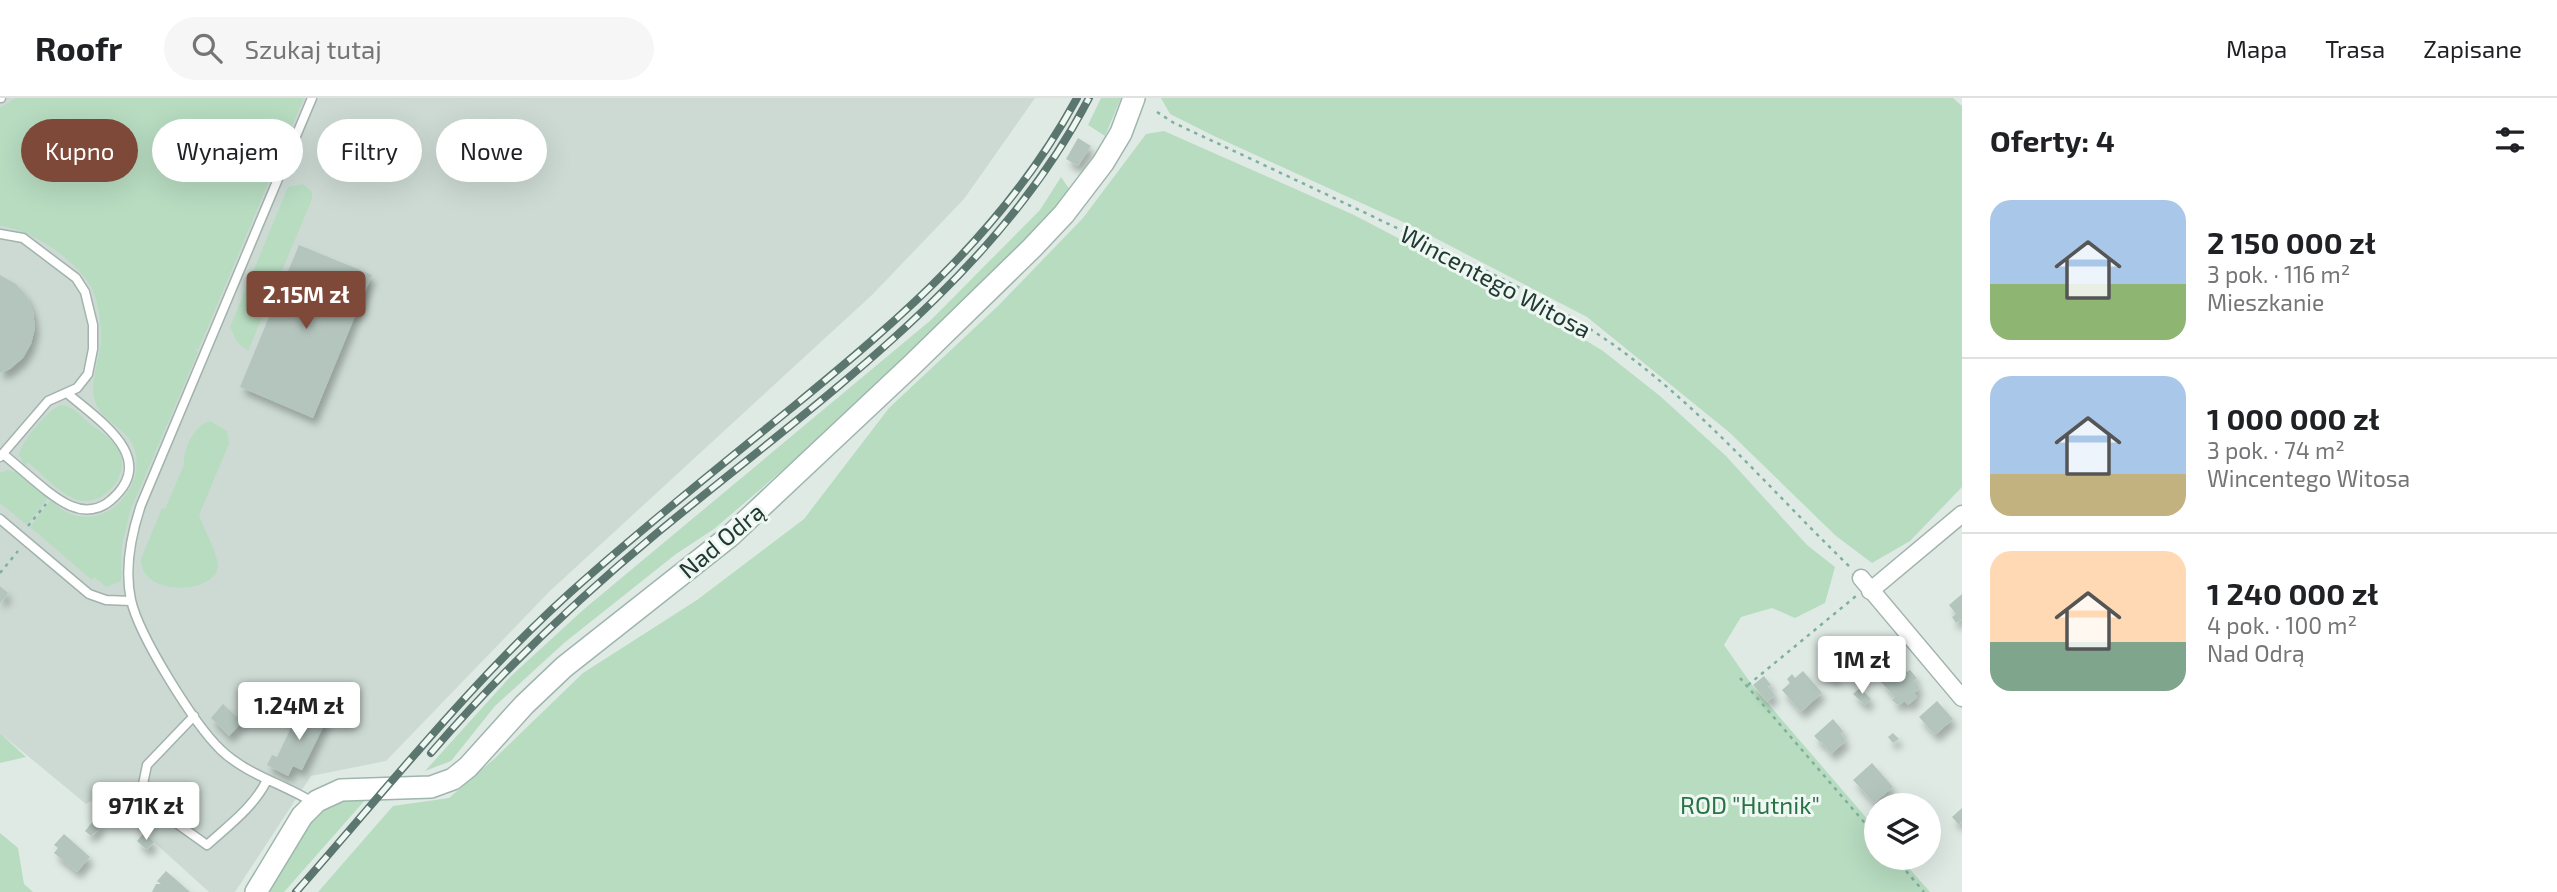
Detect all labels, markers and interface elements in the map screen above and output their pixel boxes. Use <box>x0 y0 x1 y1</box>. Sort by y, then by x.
search box <box>164 17 654 80</box>
text: Roofr <box>35 28 122 68</box>
icon: search <box>188 29 226 67</box>
text: Szukaj tutaj <box>244 33 382 64</box>
text: Mapa <box>2226 34 2287 63</box>
text: Trasa <box>2325 34 2385 63</box>
text: Zapisane <box>2423 34 2522 63</box>
chip: Kupno <box>21 119 138 182</box>
chip: Wynajem <box>152 119 303 182</box>
chip: Filtry <box>317 119 422 182</box>
chip: Nowe <box>436 119 547 182</box>
icon: filters <box>2491 121 2529 159</box>
text: Oferty: 4 <box>1990 122 2115 158</box>
street label: Wincentego Witosa <box>1396 218 1596 344</box>
text: 2 150 000 zł <box>2207 224 2376 260</box>
icon: home <box>2046 228 2130 312</box>
text: 3 pok. · 116 m² <box>2207 260 2350 288</box>
pin: 2.15M zł <box>234 272 378 331</box>
text: 2.15M zł <box>263 280 349 308</box>
text: Mieszkanie <box>2207 288 2324 316</box>
text: 1 000 000 zł <box>2207 400 2380 436</box>
icon: home <box>2046 404 2130 488</box>
text: 3 pok. · 74 m² <box>2207 436 2345 464</box>
text: Wincentego Witosa <box>2207 464 2410 492</box>
street label: Nad Odrą <box>673 496 769 584</box>
text: 1 240 000 zł <box>2207 575 2378 611</box>
icon: home <box>2046 579 2130 663</box>
text: 4 pok. · 100 m² <box>2207 611 2357 639</box>
pin: 1M zł <box>1813 636 1911 696</box>
text: Nad Odrą <box>2207 639 2305 667</box>
text: 1M zł <box>1834 645 1890 673</box>
pin: 1.24M zł <box>227 682 371 742</box>
text: 1.24M zł <box>254 691 344 719</box>
pin: 971K zł <box>81 782 211 842</box>
park label: ROD "Hutnik" <box>1680 790 1820 819</box>
text: 971K zł <box>108 791 184 819</box>
map controls <box>1864 793 1941 870</box>
button: layers <box>1864 793 1941 870</box>

